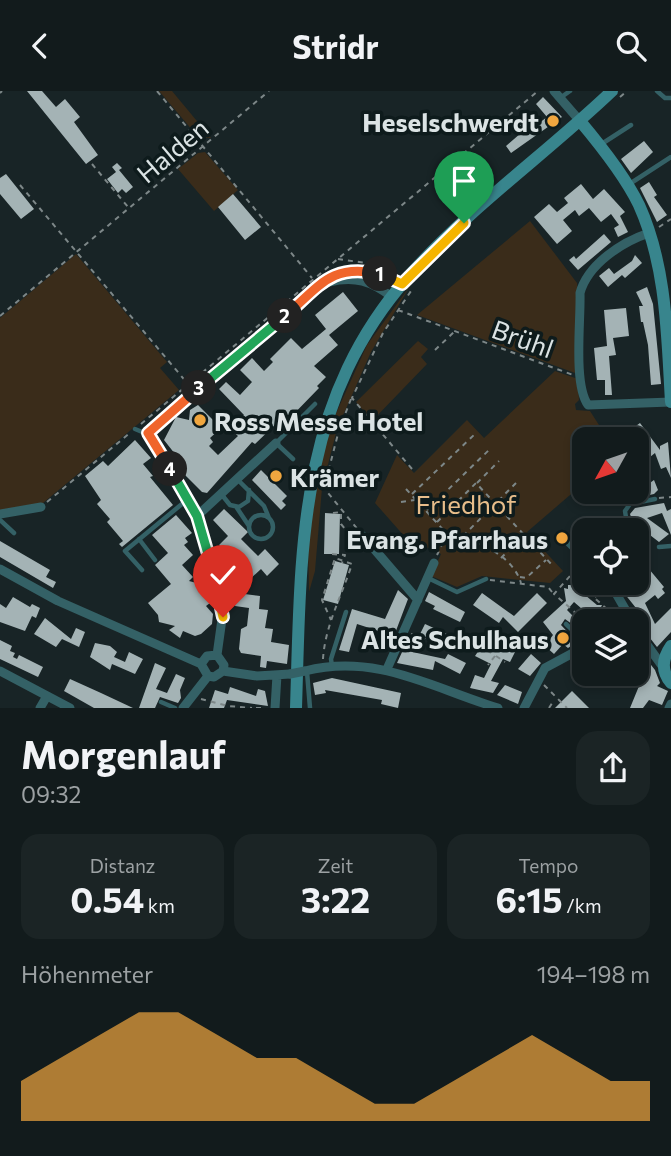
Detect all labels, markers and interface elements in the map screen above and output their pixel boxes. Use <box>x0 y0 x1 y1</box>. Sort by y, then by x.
text: Stridr <box>292 26 379 66</box>
icon: back <box>21 27 59 65</box>
icon: search <box>612 27 650 65</box>
place label: Heselschwerdt <box>362 106 539 137</box>
street label: Halden <box>130 111 214 189</box>
marker: Heselschwerdt <box>545 113 561 129</box>
pin <box>434 151 494 223</box>
icon: arrive <box>445 162 483 200</box>
pin: 1 <box>362 257 398 291</box>
text: 1 <box>375 262 384 285</box>
pin: 2 <box>268 299 302 334</box>
text: 2 <box>279 304 290 327</box>
street label: Brühl <box>488 313 558 363</box>
pin: 3 <box>182 371 216 405</box>
text: 3 <box>193 376 204 399</box>
place label: Ross Messe Hotel <box>214 405 423 436</box>
marker: Ross Messe Hotel <box>192 412 208 428</box>
north arrow <box>572 427 649 504</box>
map controls <box>572 427 649 686</box>
pin: 4 <box>152 451 188 487</box>
text: 4 <box>164 457 175 480</box>
place label: Krämer <box>290 461 380 492</box>
marker: Krämer <box>268 468 284 484</box>
park label: Friedhof <box>416 488 517 519</box>
button: locate <box>572 518 649 595</box>
place label: Evang. Pfarrhaus <box>346 523 548 554</box>
marker: Evang. Pfarrhaus <box>554 530 570 546</box>
pin <box>193 545 253 617</box>
icon: check <box>204 556 242 594</box>
button: layers <box>572 609 649 686</box>
place label: Altes Schulhaus <box>361 623 549 654</box>
marker: Altes Schulhaus <box>555 630 571 646</box>
text: Morgenlauf <box>21 730 226 777</box>
button: share <box>576 731 650 805</box>
text: 09:32 <box>21 780 81 808</box>
text: Distanz <box>90 854 155 877</box>
text: Zeit <box>318 854 353 877</box>
text: Tempo <box>519 854 578 877</box>
text: 0.54 <box>70 877 144 920</box>
text: 3:22 <box>301 877 370 920</box>
text: 6:15 <box>495 877 563 920</box>
text: km <box>144 894 175 917</box>
text: /km <box>563 894 602 917</box>
text: Höhenmeter <box>21 960 153 988</box>
text: 194–198 m <box>537 960 650 988</box>

